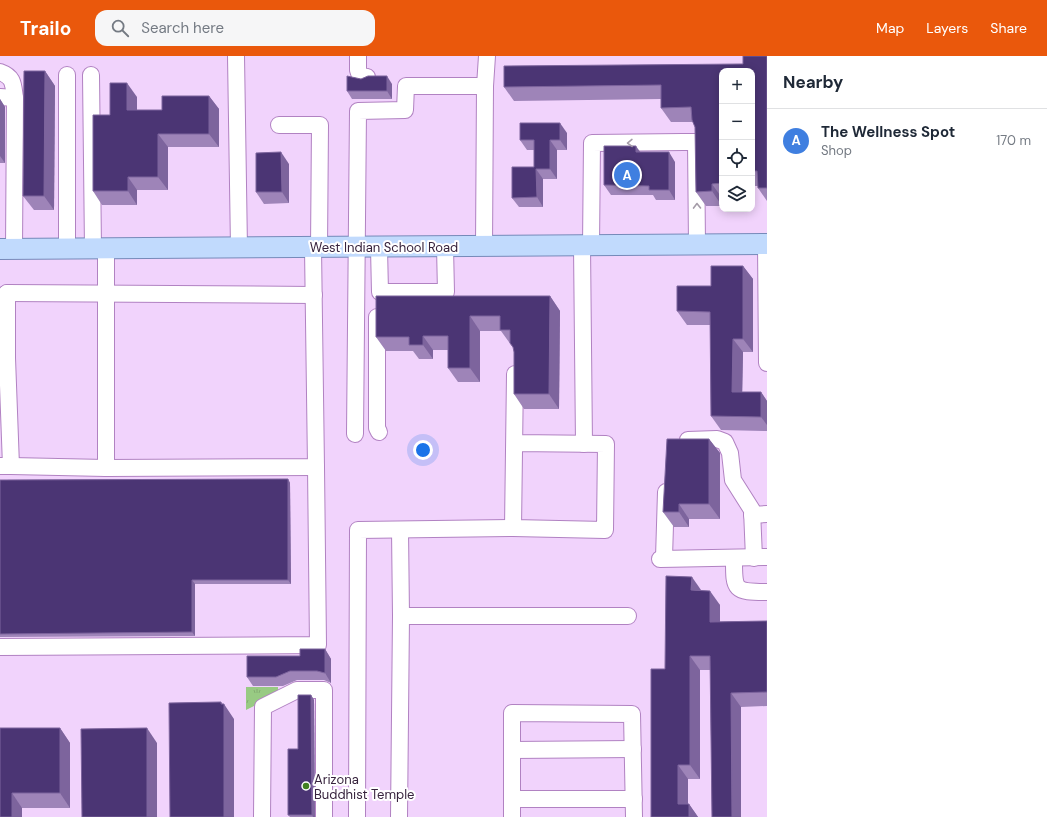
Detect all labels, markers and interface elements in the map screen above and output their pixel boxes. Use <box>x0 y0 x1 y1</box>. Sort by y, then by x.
search box <box>95 10 375 46</box>
text: Trailo <box>20 16 71 41</box>
icon: search <box>109 17 131 39</box>
text: Search here <box>141 18 224 38</box>
text: Map <box>876 19 904 37</box>
text: Layers <box>926 19 968 37</box>
text: Share <box>990 19 1027 37</box>
map controls <box>719 68 755 212</box>
button: + <box>719 68 755 104</box>
text: Nearby <box>783 71 843 93</box>
button: − <box>719 104 755 140</box>
text: The Wellness Spot <box>821 122 955 142</box>
text: A <box>791 132 801 149</box>
text: 170 m <box>996 132 1031 149</box>
one-way arrow <box>627 139 633 147</box>
button: locate <box>719 140 755 176</box>
text: Shop <box>821 142 852 159</box>
pin: A <box>614 160 640 190</box>
button: layers <box>719 176 755 212</box>
one-way arrow <box>693 203 701 209</box>
street label: West Indian School Road <box>310 239 458 256</box>
your location <box>413 440 433 460</box>
place label: Arizona Buddhist Temple <box>314 771 415 803</box>
marker: Arizona Buddhist Temple <box>301 781 311 791</box>

